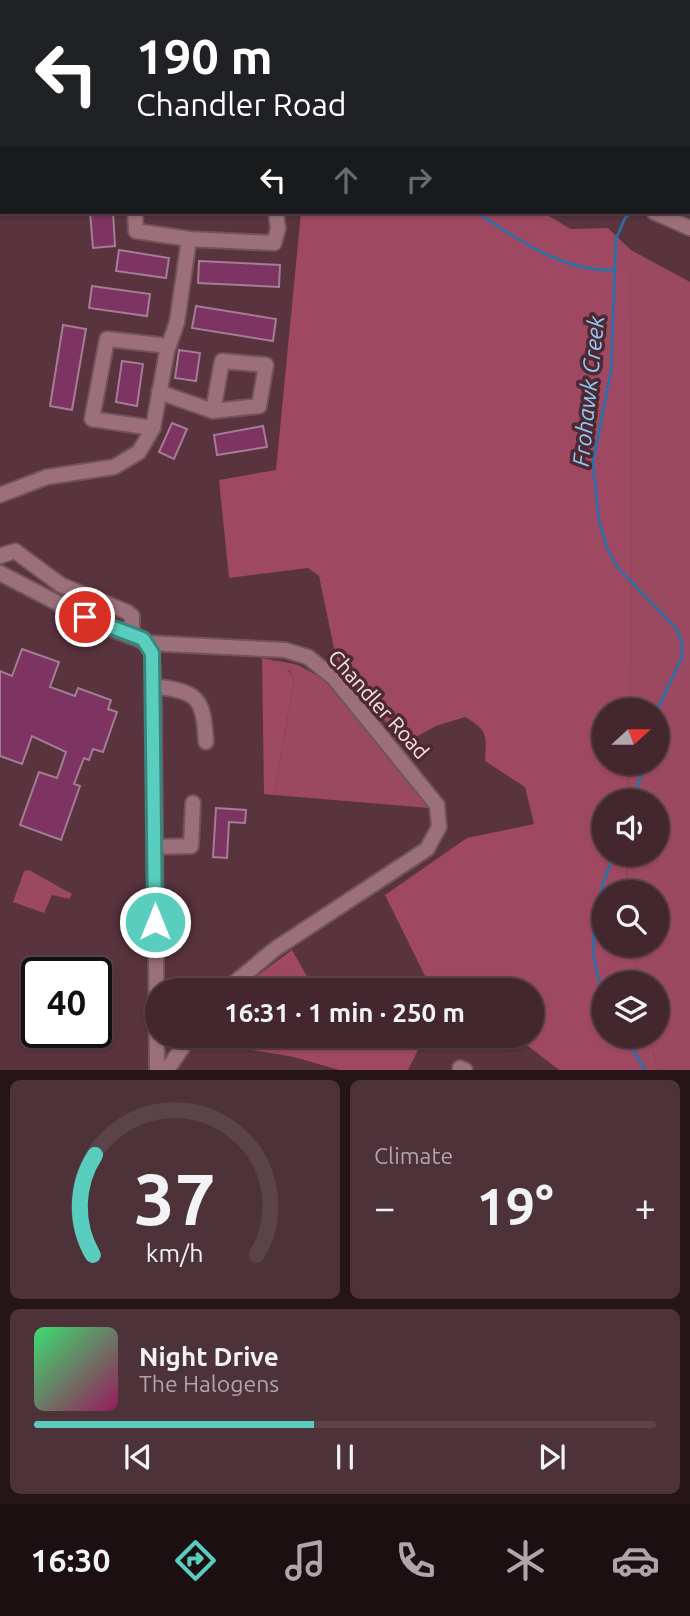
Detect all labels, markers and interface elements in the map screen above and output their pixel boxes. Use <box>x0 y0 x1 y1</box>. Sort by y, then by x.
icon: left <box>21 28 112 119</box>
text: 190 m <box>136 28 273 83</box>
text: Chandler Road <box>136 86 347 122</box>
icon: left <box>254 161 292 199</box>
icon: ahead <box>327 161 365 199</box>
icon: right <box>400 161 438 199</box>
water label: Frohawk Creek <box>568 314 608 468</box>
pin <box>55 587 115 647</box>
icon: arrive <box>66 598 104 636</box>
street label: Chandler Road <box>324 645 434 763</box>
north arrow <box>592 698 668 775</box>
map controls <box>592 698 669 1048</box>
button: sound <box>592 789 669 866</box>
button: search <box>592 880 669 957</box>
position arrow <box>118 885 192 959</box>
speed limit sign: 40 <box>21 957 112 1048</box>
button: layers <box>592 971 669 1048</box>
text: 16:31 · 1 min · 250 m <box>224 998 465 1027</box>
text: Climate <box>374 1143 453 1168</box>
text: 37 <box>134 1158 216 1240</box>
text: 19° <box>476 1177 554 1235</box>
text: − <box>374 1186 395 1228</box>
text: + <box>635 1186 656 1228</box>
text: km/h <box>146 1239 204 1267</box>
text: Night Drive <box>139 1342 279 1371</box>
text: The Halogens <box>139 1371 279 1396</box>
icon: previous <box>119 1438 157 1476</box>
icon: pause <box>326 1438 364 1476</box>
icon: next <box>533 1438 571 1476</box>
icon: directions <box>171 1536 220 1585</box>
icon: music <box>281 1536 330 1585</box>
icon: phone <box>391 1536 440 1585</box>
icon: climate <box>501 1536 550 1585</box>
icon: car <box>611 1536 660 1585</box>
text: 16:30 <box>30 1542 110 1578</box>

